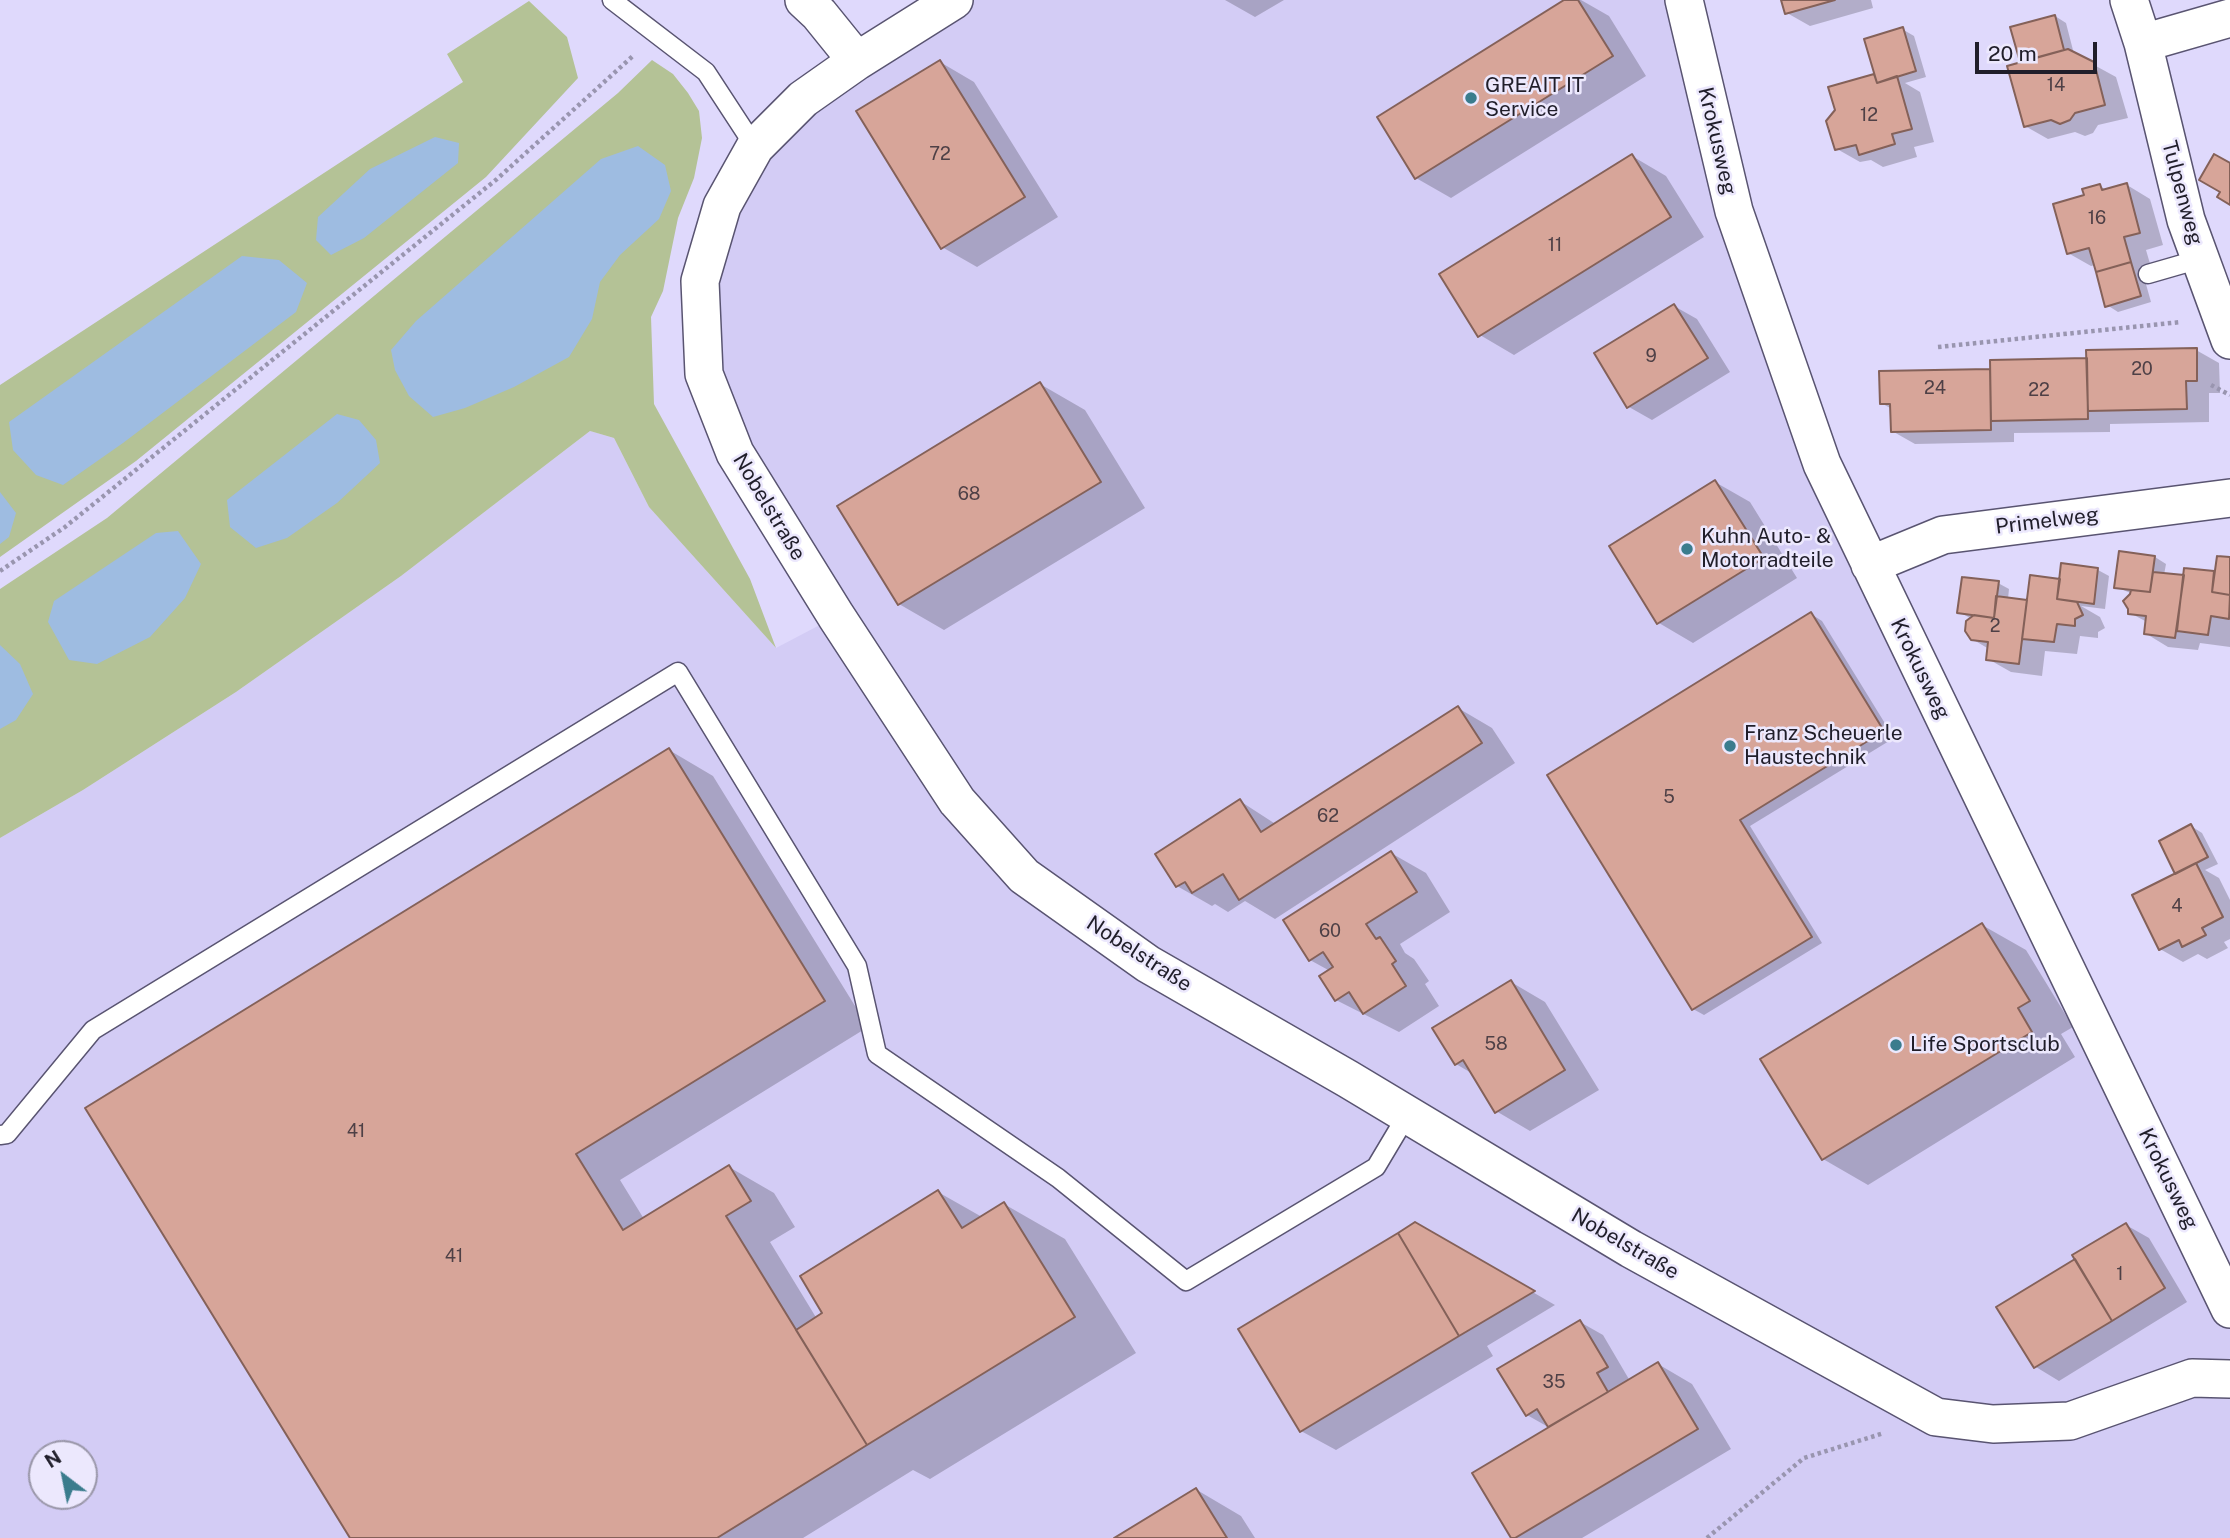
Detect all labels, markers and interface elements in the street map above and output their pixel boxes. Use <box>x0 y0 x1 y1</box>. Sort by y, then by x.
scale bar <box>1978 28 2100 72</box>
text: 20 m <box>1988 41 2037 66</box>
place label: GREAIT IT Service <box>1485 73 1584 123</box>
house number: 14 <box>2047 74 2065 96</box>
street label: Krokusweg <box>1692 85 1742 197</box>
marker: GREAIT IT Service <box>1463 90 1479 106</box>
house number: 12 <box>1860 104 1878 126</box>
street label: Tulpenweg <box>2156 138 2208 248</box>
house number: 72 <box>929 143 951 165</box>
house number: 16 <box>2088 207 2106 229</box>
house number: 11 <box>1548 234 1562 256</box>
house number: 9 <box>1645 345 1657 367</box>
house number: 20 <box>2131 358 2153 380</box>
house number: 24 <box>1924 377 1946 399</box>
house number: 22 <box>2028 379 2050 401</box>
street label: Nobelstraße <box>727 449 811 565</box>
house number: 68 <box>958 483 980 505</box>
street label: Primelweg <box>1994 502 2100 540</box>
place label: Kuhn Auto- & Motorradteile <box>1701 524 1834 574</box>
marker: Kuhn Auto- & Motorradteile <box>1679 541 1695 557</box>
street label: Krokusweg <box>1885 614 1955 724</box>
house number: 2 <box>1990 615 2000 637</box>
place label: Franz Scheuerle Haustechnik <box>1744 721 1903 771</box>
marker: Franz Scheuerle Haustechnik <box>1722 738 1738 754</box>
house number: 5 <box>1663 786 1675 808</box>
house number: 62 <box>1317 805 1339 827</box>
house number: 4 <box>2171 895 2183 917</box>
street label: Nobelstraße <box>1082 911 1196 997</box>
house number: 60 <box>1319 920 1341 942</box>
place label: Life Sportsclub <box>1910 1032 2060 1058</box>
house number: 58 <box>1484 1033 1508 1055</box>
marker: Life Sportsclub <box>1888 1037 1904 1053</box>
house number: 41 <box>347 1120 365 1142</box>
street label: Krokusweg <box>2133 1124 2203 1234</box>
street label: Nobelstraße <box>1567 1203 1683 1285</box>
house number: 41 <box>445 1245 463 1267</box>
house number: 1 <box>2116 1263 2124 1285</box>
house number: 35 <box>1543 1371 1565 1393</box>
north arrow <box>28 1440 98 1510</box>
text: N <box>41 1446 65 1472</box>

